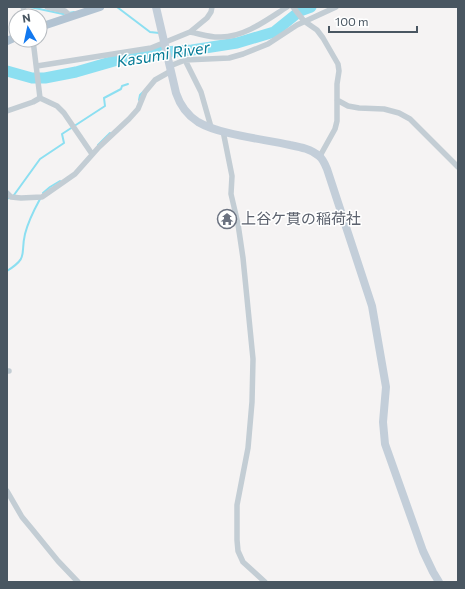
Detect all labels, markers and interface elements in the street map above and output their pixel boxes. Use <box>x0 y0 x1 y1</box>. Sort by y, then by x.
north arrow <box>8 8 48 48</box>
scale bar <box>329 8 417 34</box>
text: N <box>21 11 31 25</box>
text: 100 m <box>335 14 369 28</box>
water label: Kasumi River <box>115 37 212 70</box>
temple icon: 上谷ケ貫の稲荷社 <box>216 208 238 230</box>
place label: 上谷ケ貫の稲荷社 <box>241 209 361 227</box>

